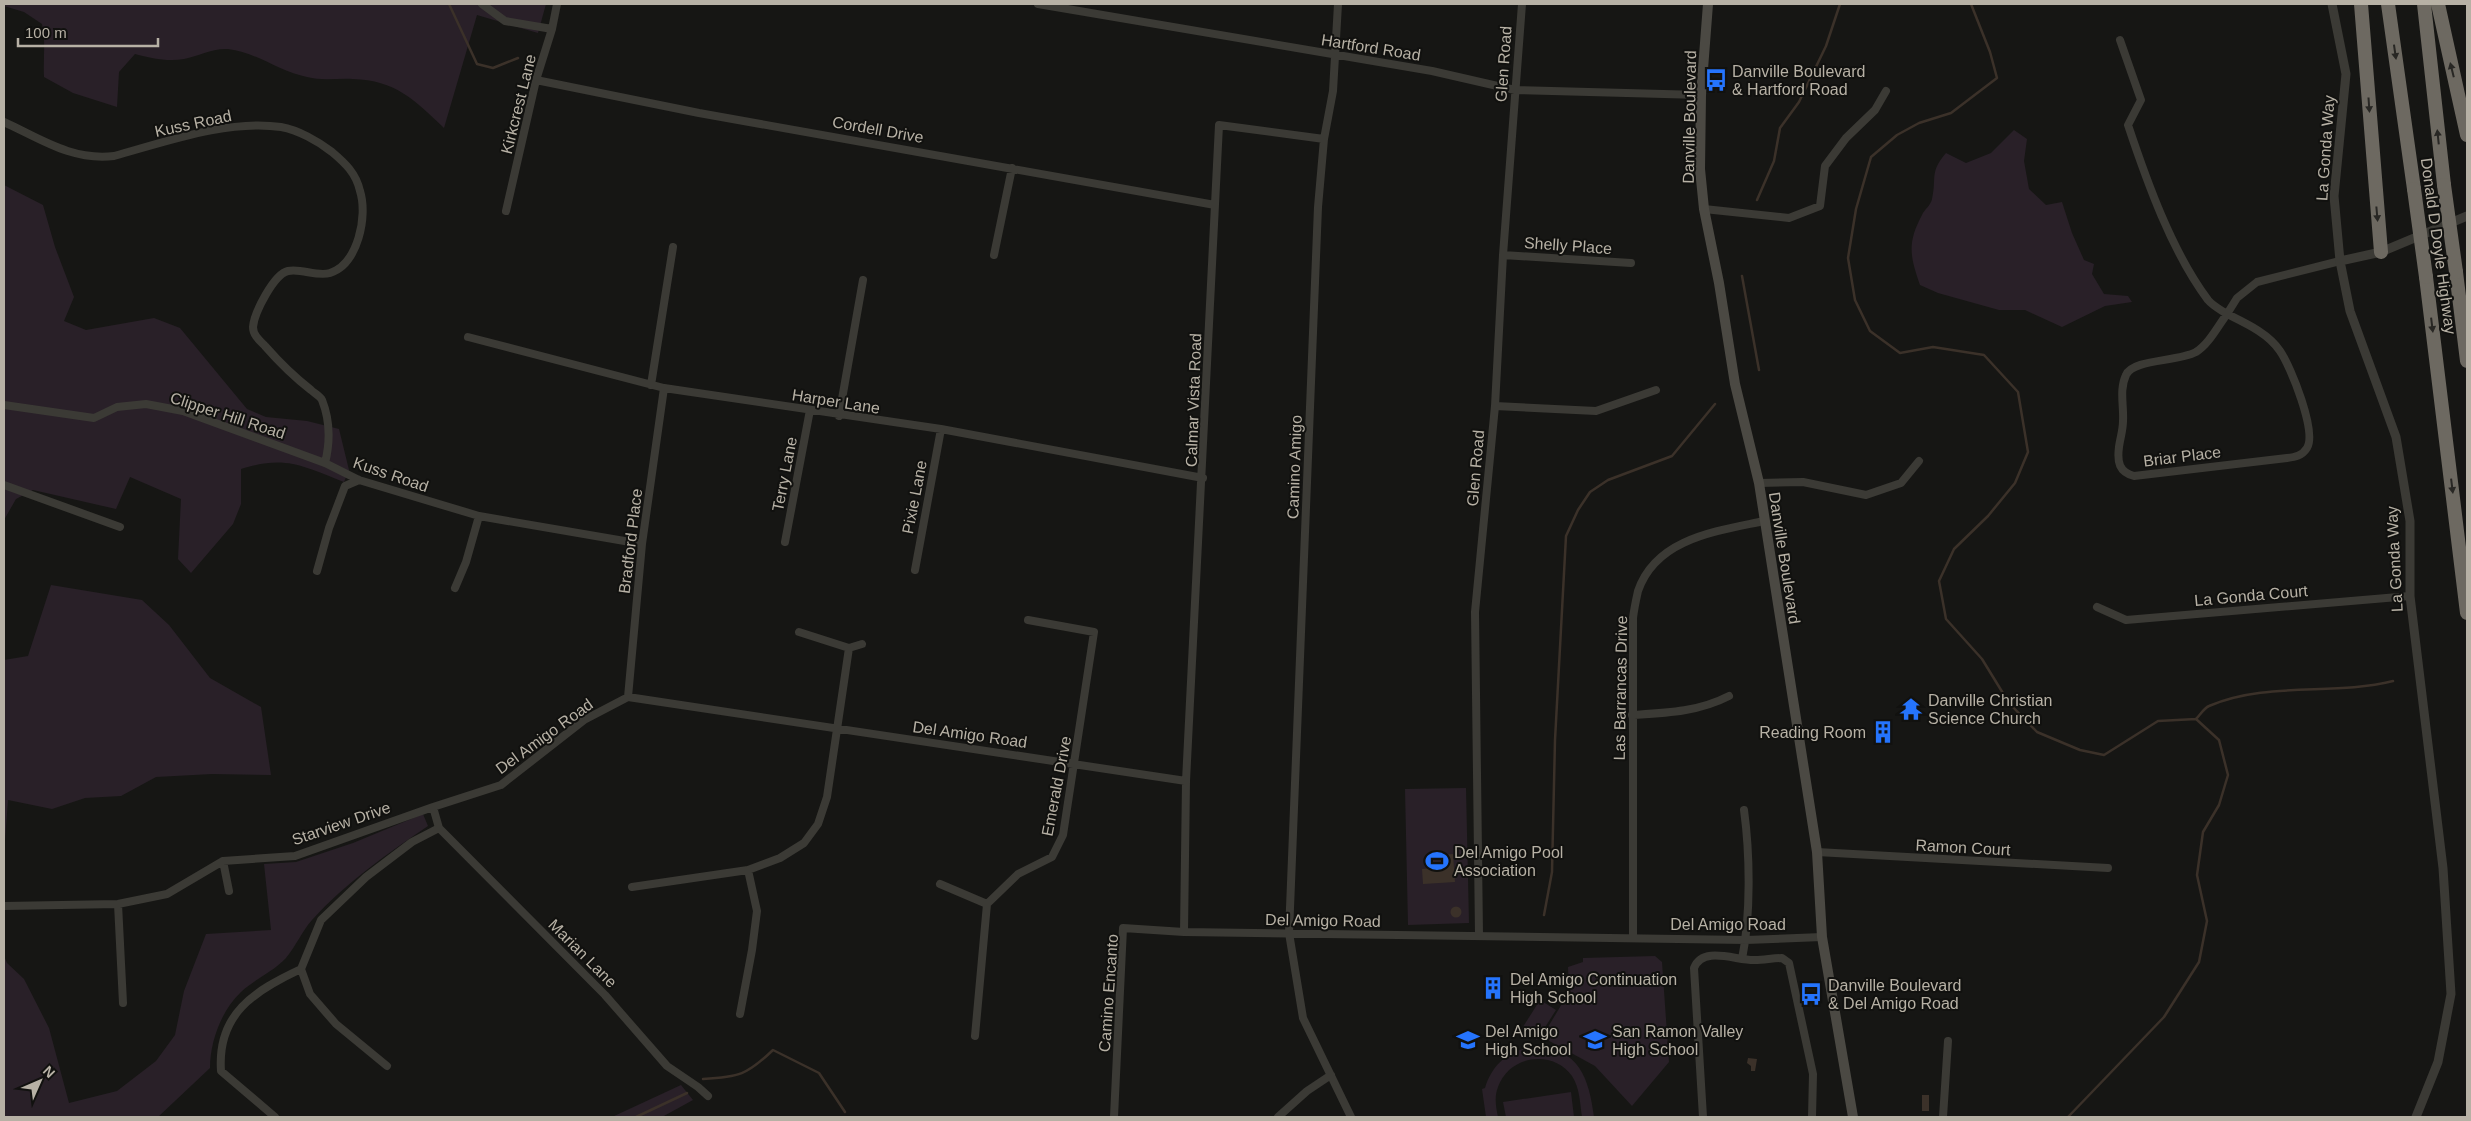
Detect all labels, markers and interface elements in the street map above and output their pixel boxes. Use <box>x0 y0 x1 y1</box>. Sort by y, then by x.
scale bar <box>18 15 158 47</box>
text: 100 m <box>25 24 67 41</box>
street label: Glen Road <box>1492 25 1515 103</box>
street label: Hartford Road <box>1320 31 1422 64</box>
one-way arrow <box>2391 44 2399 60</box>
street label: Danville Boulevard <box>1680 50 1699 184</box>
street label: Kirkcrest Lane <box>498 52 539 156</box>
place label: Danville Boulevard & Hartford Road <box>1732 63 1865 98</box>
one-way arrow <box>2448 63 2456 78</box>
bus stop icon: Danville Boulevard & Hartford Road <box>1703 67 1729 93</box>
street label: La Gonda Way <box>2313 95 2338 202</box>
one-way arrow <box>2365 97 2373 113</box>
street label: Kuss Road <box>153 107 233 140</box>
street label: Cordell Drive <box>831 113 925 146</box>
one-way arrow <box>2434 129 2442 145</box>
street label: Donald D Doyle Highway <box>2418 157 2459 335</box>
one-way arrow <box>2374 206 2382 222</box>
street label: Shelly Place <box>1523 234 1613 257</box>
one-way arrow <box>2428 317 2436 333</box>
street label: Calmar Vista Road <box>1183 333 1204 467</box>
street label: Harper Lane <box>791 386 881 417</box>
street label: Clipper Hill Road <box>168 389 288 442</box>
street label: Camino Amigo <box>1284 415 1305 519</box>
street label: Glen Road <box>1464 429 1487 507</box>
street label: Terry Lane <box>769 435 800 513</box>
street label: Briar Place <box>2142 443 2222 470</box>
street label: Kuss Road <box>351 454 431 495</box>
street label: Pixie Lane <box>899 459 930 535</box>
one-way arrow <box>2448 479 2456 495</box>
street label: Bradford Place <box>616 487 645 595</box>
street label: Danville Boulevard <box>1766 491 1803 625</box>
street label: La Gonda Way <box>2383 506 2406 612</box>
street label: La Gonda Court <box>2194 582 2309 609</box>
street label: Las Barrancas Drive <box>1611 615 1630 761</box>
place label: Danville Christian Science Church <box>1928 692 2053 727</box>
street label: Del Amigo Road <box>493 696 596 777</box>
temple icon: Danville Christian Science Church <box>1898 696 1924 722</box>
street label: Del Amigo Road <box>911 718 1028 751</box>
building icon: Reading Room <box>1870 719 1896 745</box>
place label: Reading Room <box>1759 724 1866 741</box>
street label: Emerald Drive <box>1038 735 1075 837</box>
street label: Starview Drive <box>290 799 393 848</box>
street label: Ramon Court <box>1915 837 2011 859</box>
place label: Del Amigo Pool Association <box>1454 844 1563 879</box>
sports icon: Del Amigo Pool Association <box>1424 848 1450 874</box>
street label: Del Amigo Road <box>1265 911 1381 930</box>
street label: Marian Lane <box>545 916 620 991</box>
street label: Del Amigo Road <box>1670 916 1786 933</box>
street label: Camino Encanto <box>1096 933 1121 1053</box>
place label: Del Amigo Continuation High School <box>1510 971 1677 1006</box>
building icon: Del Amigo Continuation High School <box>1480 975 1506 1001</box>
place label: Danville Boulevard & Del Amigo Road <box>1828 977 1961 1012</box>
bus stop icon: Danville Boulevard & Del Amigo Road <box>1798 981 1824 1007</box>
place label: Del Amigo High School <box>1485 1023 1571 1058</box>
place label: San Ramon Valley High School <box>1612 1023 1743 1058</box>
school or university icon: Del Amigo High School <box>1455 1027 1481 1053</box>
school or university icon: San Ramon Valley High School <box>1582 1027 1608 1053</box>
north arrow <box>15 1056 65 1106</box>
text: N <box>40 1063 58 1081</box>

